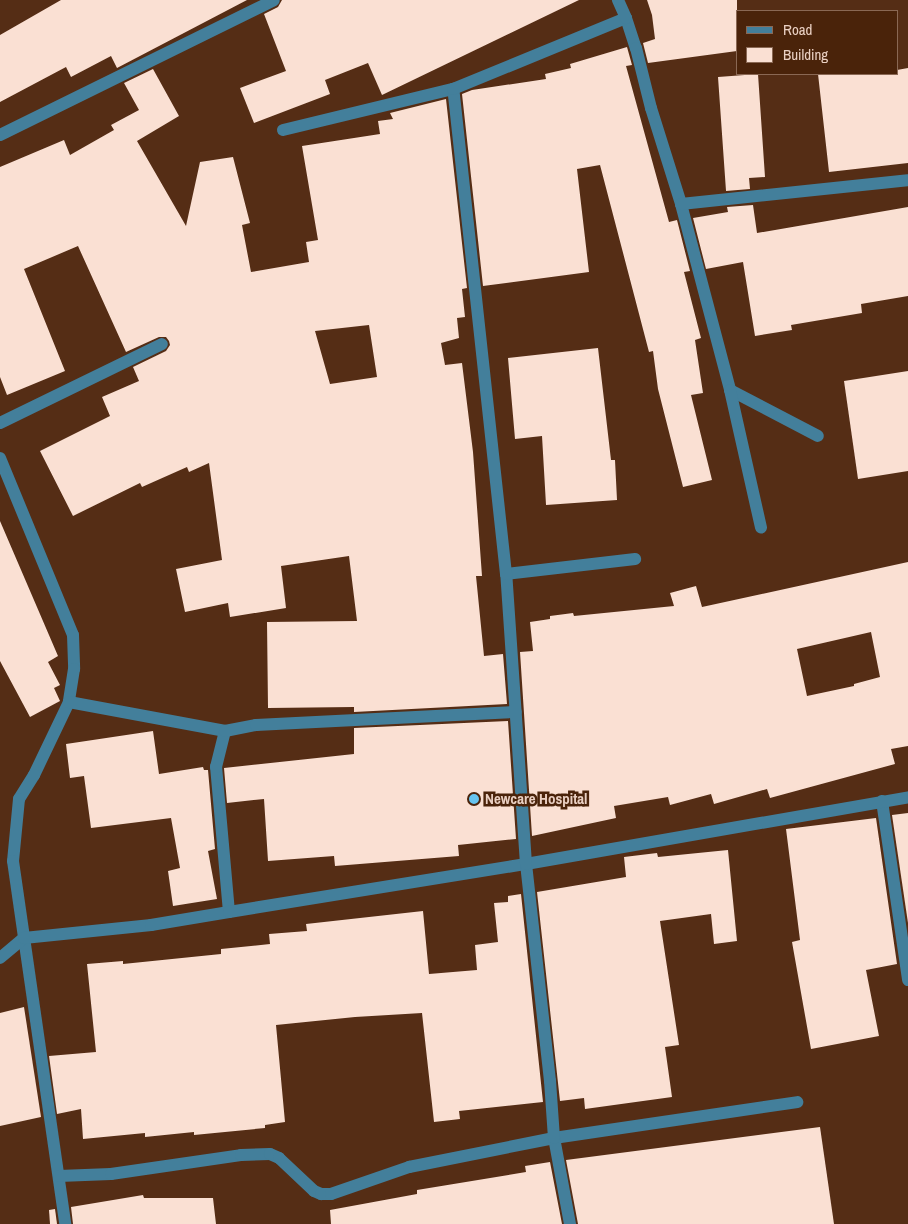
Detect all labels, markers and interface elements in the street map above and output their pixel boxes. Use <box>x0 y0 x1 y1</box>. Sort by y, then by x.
legend <box>736 10 898 75</box>
text: Road <box>783 19 812 40</box>
text: Building <box>783 44 828 65</box>
place label: Newcare Hospital <box>485 790 588 808</box>
marker: Newcare Hospital <box>467 792 481 806</box>

